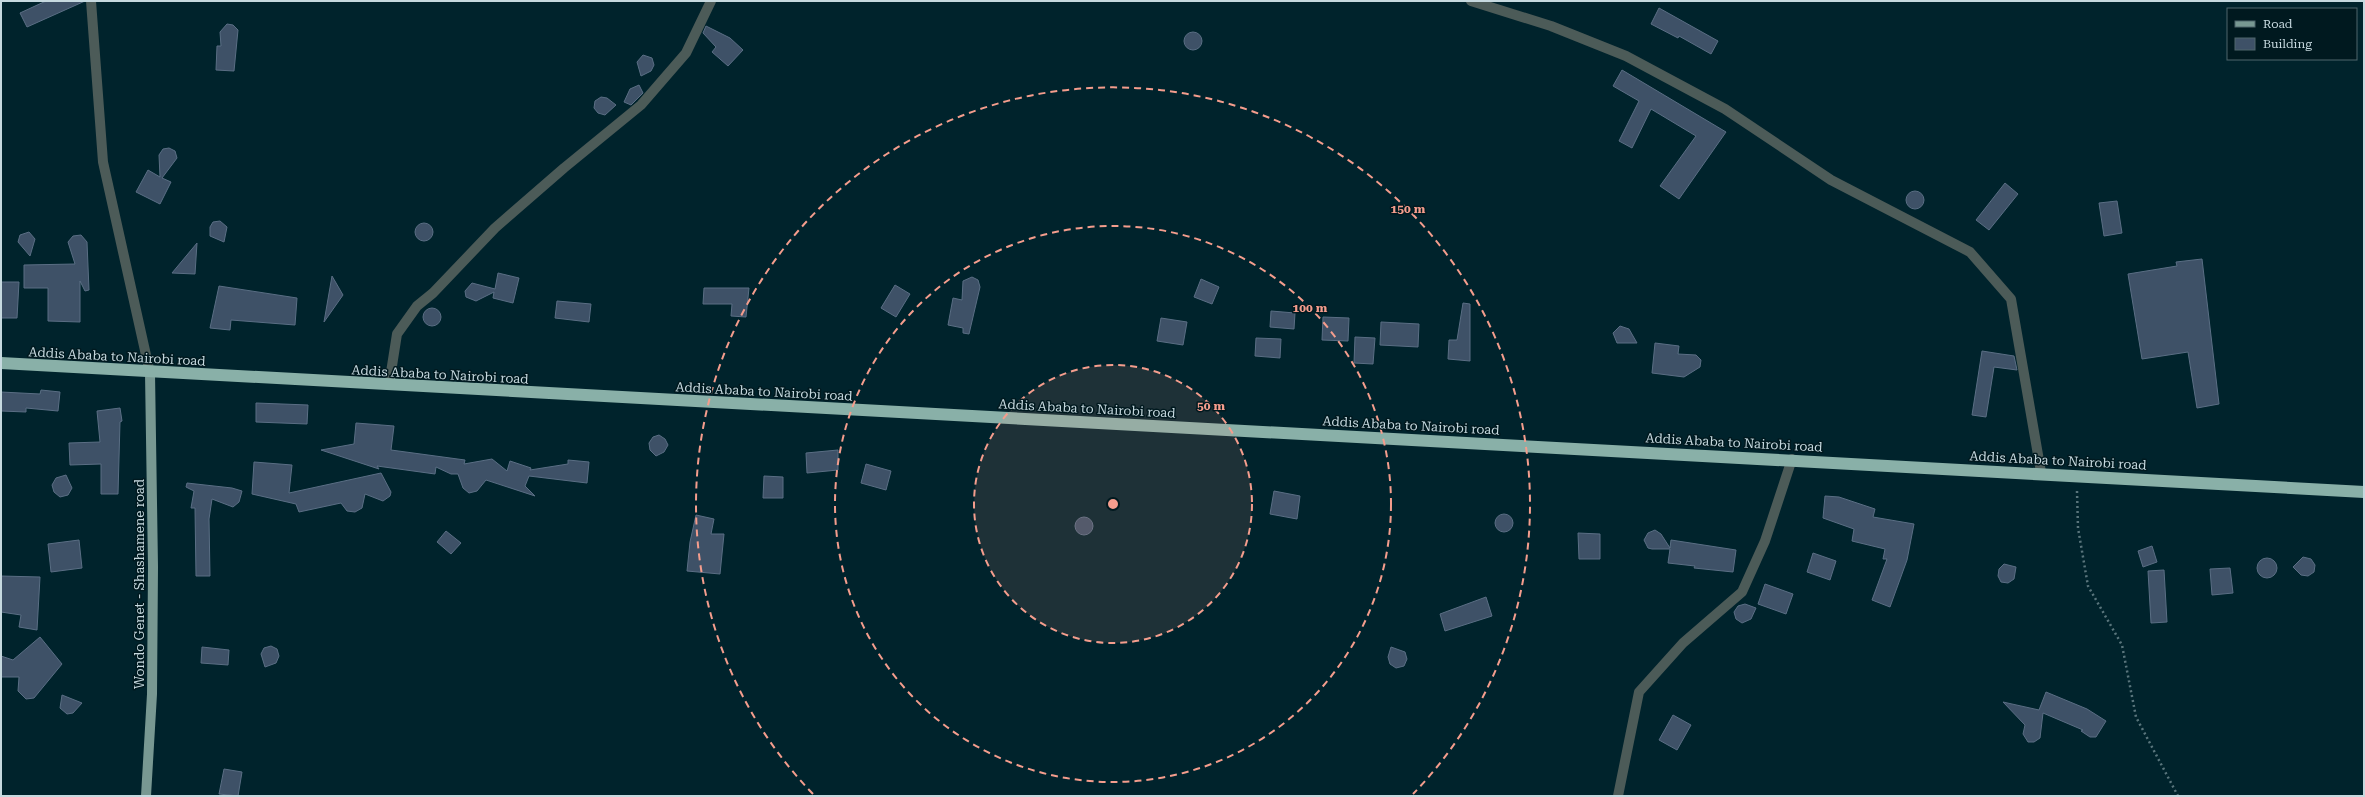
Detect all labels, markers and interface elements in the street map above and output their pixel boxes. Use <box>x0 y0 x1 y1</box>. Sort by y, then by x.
legend <box>2227 8 2357 60</box>
text: Road <box>2263 17 2293 31</box>
text: Building <box>2263 37 2312 51</box>
text: 150 m <box>1391 202 1426 216</box>
text: 100 m <box>1293 301 1328 315</box>
street label: Addis Ababa to Nairobi road <box>28 344 207 369</box>
street label: Addis Ababa to Nairobi road <box>351 362 530 387</box>
street label: Addis Ababa to Nairobi road <box>675 379 854 404</box>
street label: Addis Ababa to Nairobi road <box>998 396 1177 421</box>
text: 50 m <box>1197 399 1225 413</box>
street label: Addis Ababa to Nairobi road <box>1322 413 1501 438</box>
street label: Addis Ababa to Nairobi road <box>1645 430 1824 455</box>
street label: Addis Ababa to Nairobi road <box>1969 448 2148 473</box>
street label: Wondo Genet - Shashamene road <box>132 478 147 689</box>
centre of rings <box>1106 497 1120 511</box>

